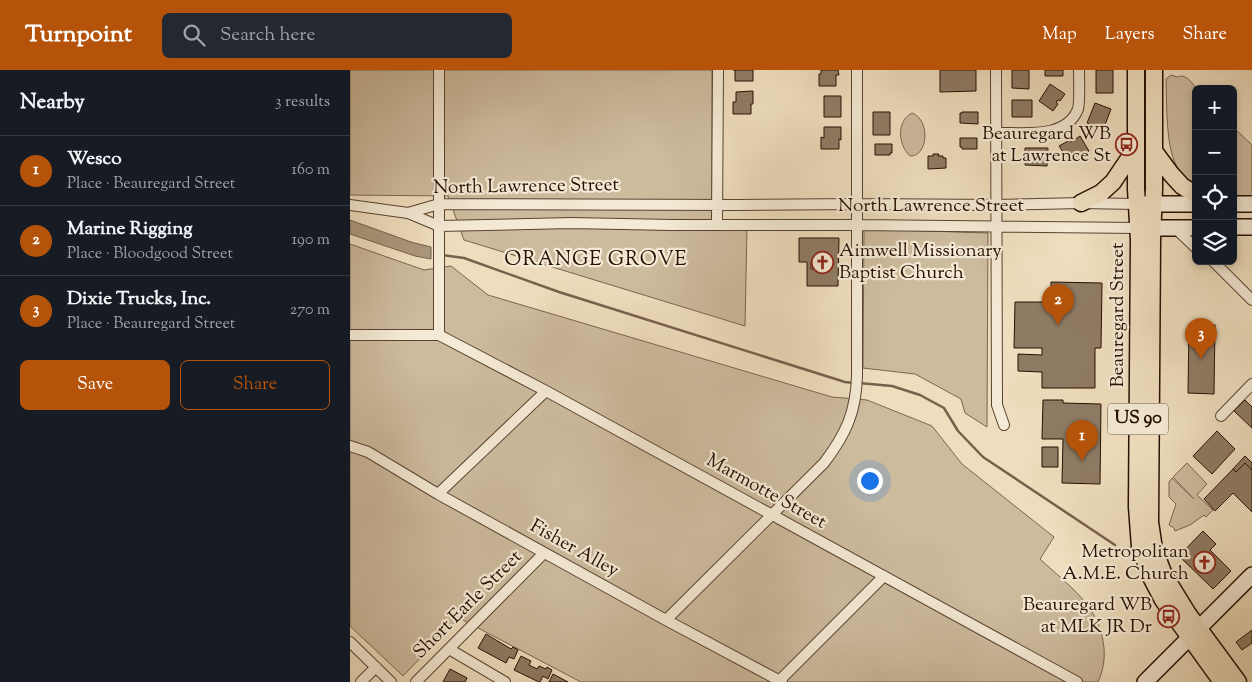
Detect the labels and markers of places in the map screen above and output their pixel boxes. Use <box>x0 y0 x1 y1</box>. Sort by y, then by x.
place label: Beauregard WB at Lawrence St <box>982 121 1111 170</box>
bus stop icon: Beauregard WB at Lawrence St <box>1115 133 1139 157</box>
place label: Aimwell Missionary Baptist Church <box>839 238 1002 287</box>
church icon: Aimwell Missionary Baptist Church <box>811 250 835 274</box>
pin: 2 <box>1042 284 1074 325</box>
pin: 3 <box>1185 318 1217 359</box>
pin: 1 <box>1066 420 1098 461</box>
place label: Metropolitan A.M.E. Church <box>1062 539 1189 588</box>
church icon: Metropolitan A.M.E. Church <box>1193 551 1217 575</box>
place label: Beauregard WB at MLK JR Dr <box>1023 592 1152 641</box>
bus stop icon: Beauregard WB at MLK JR Dr <box>1156 604 1180 628</box>

